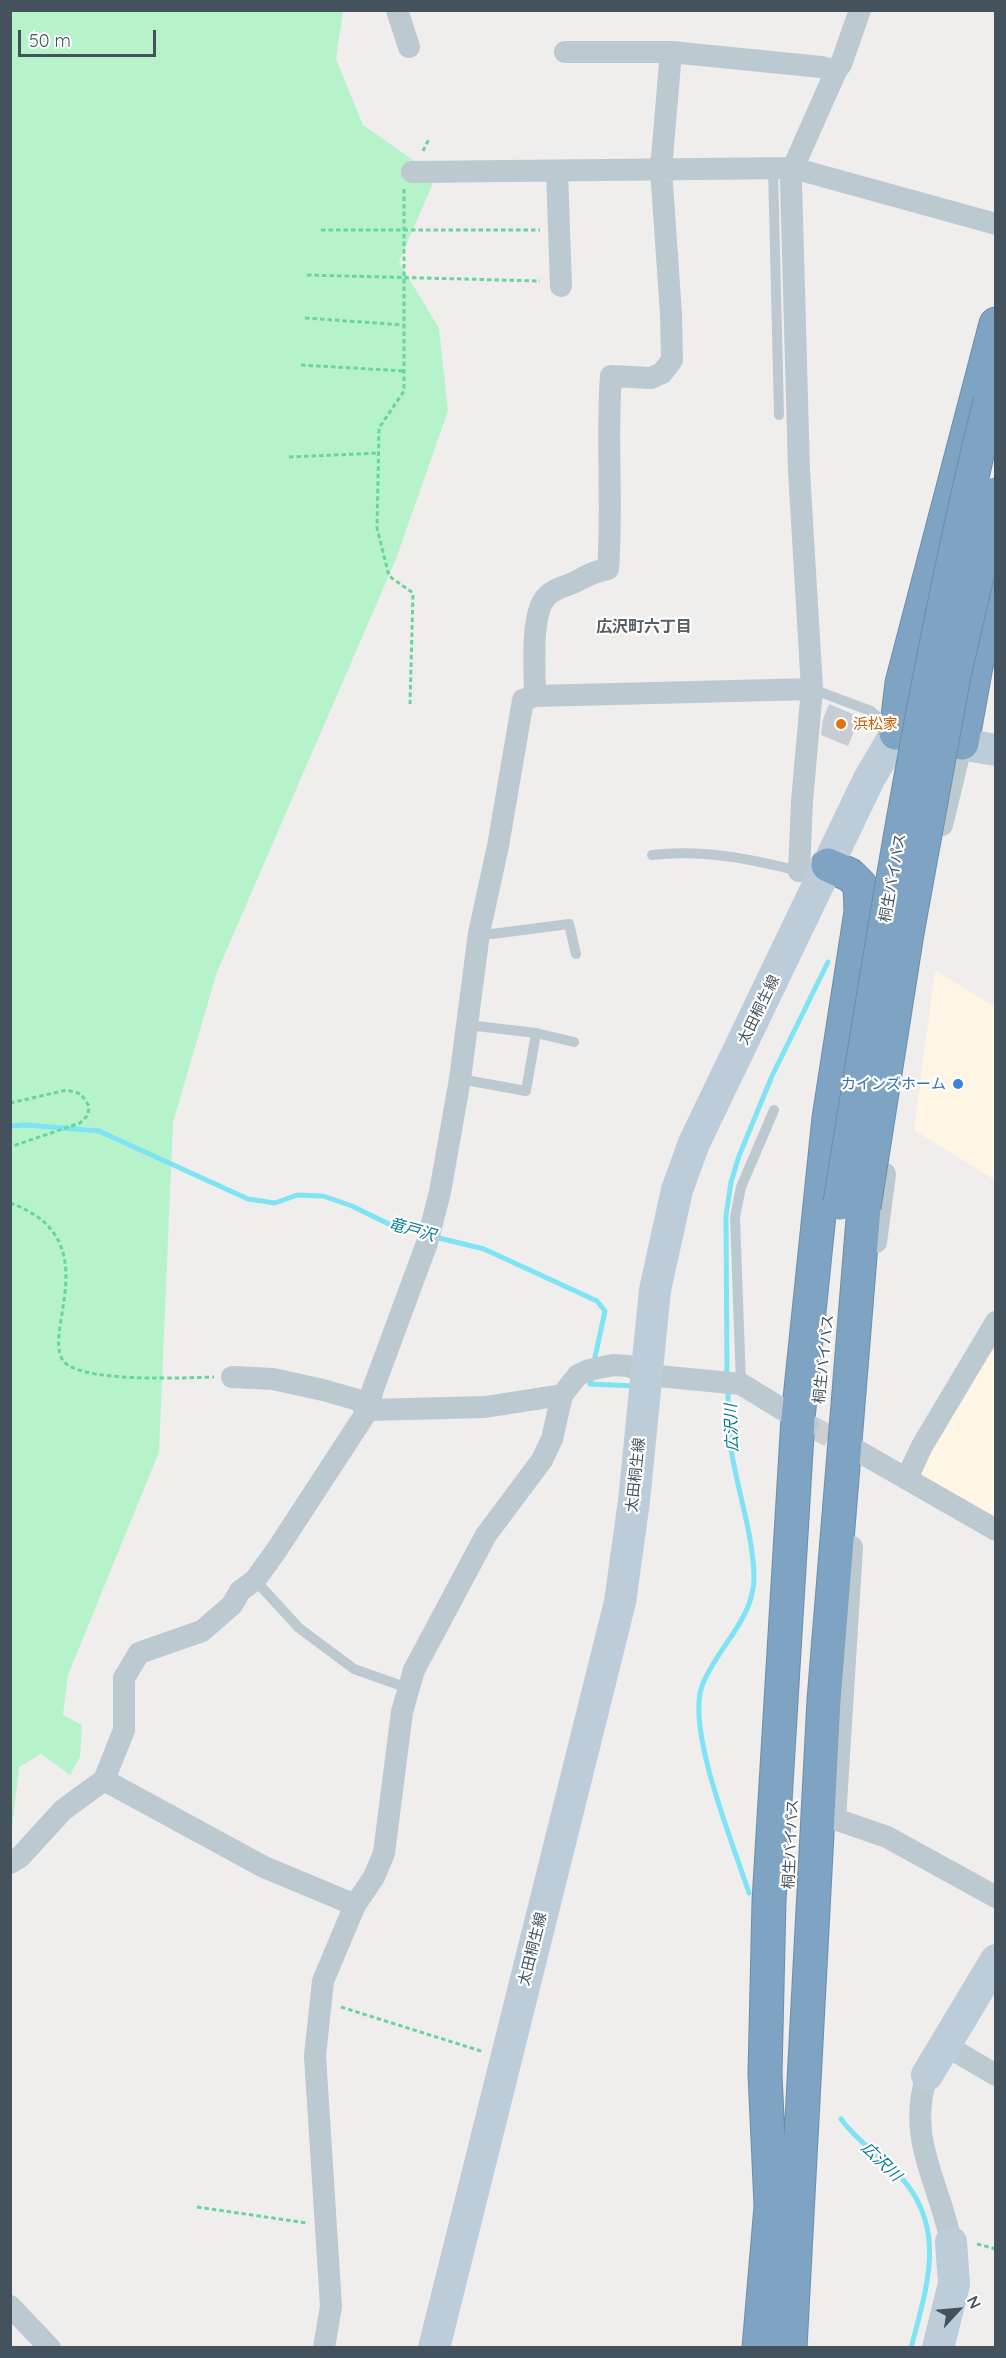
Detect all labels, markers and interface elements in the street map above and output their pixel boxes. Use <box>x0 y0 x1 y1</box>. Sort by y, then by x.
scale bar <box>21 18 159 56</box>
text: 50 m <box>29 29 71 52</box>
district label: 広沢町六丁目 <box>596 617 692 637</box>
place label: 浜松家 <box>853 715 898 733</box>
marker: 浜松家 <box>834 717 848 731</box>
street label: 桐生バイパス <box>876 832 910 924</box>
street label: 太田桐生線 <box>734 972 784 1048</box>
place label: カインズホーム <box>841 1075 946 1093</box>
marker: カインズホーム <box>951 1077 965 1091</box>
water label: 竜戸沢 <box>386 1214 438 1246</box>
street label: 桐生バイパス <box>810 1313 838 1405</box>
water label: 広沢川 <box>722 1404 742 1452</box>
street label: 太田桐生線 <box>623 1437 649 1513</box>
street label: 桐生バイパス <box>780 1799 802 1889</box>
street label: 太田桐生線 <box>515 1910 551 1988</box>
water label: 広沢川 <box>857 2138 905 2186</box>
north arrow <box>928 2280 988 2340</box>
text: N <box>963 2292 986 2312</box>

